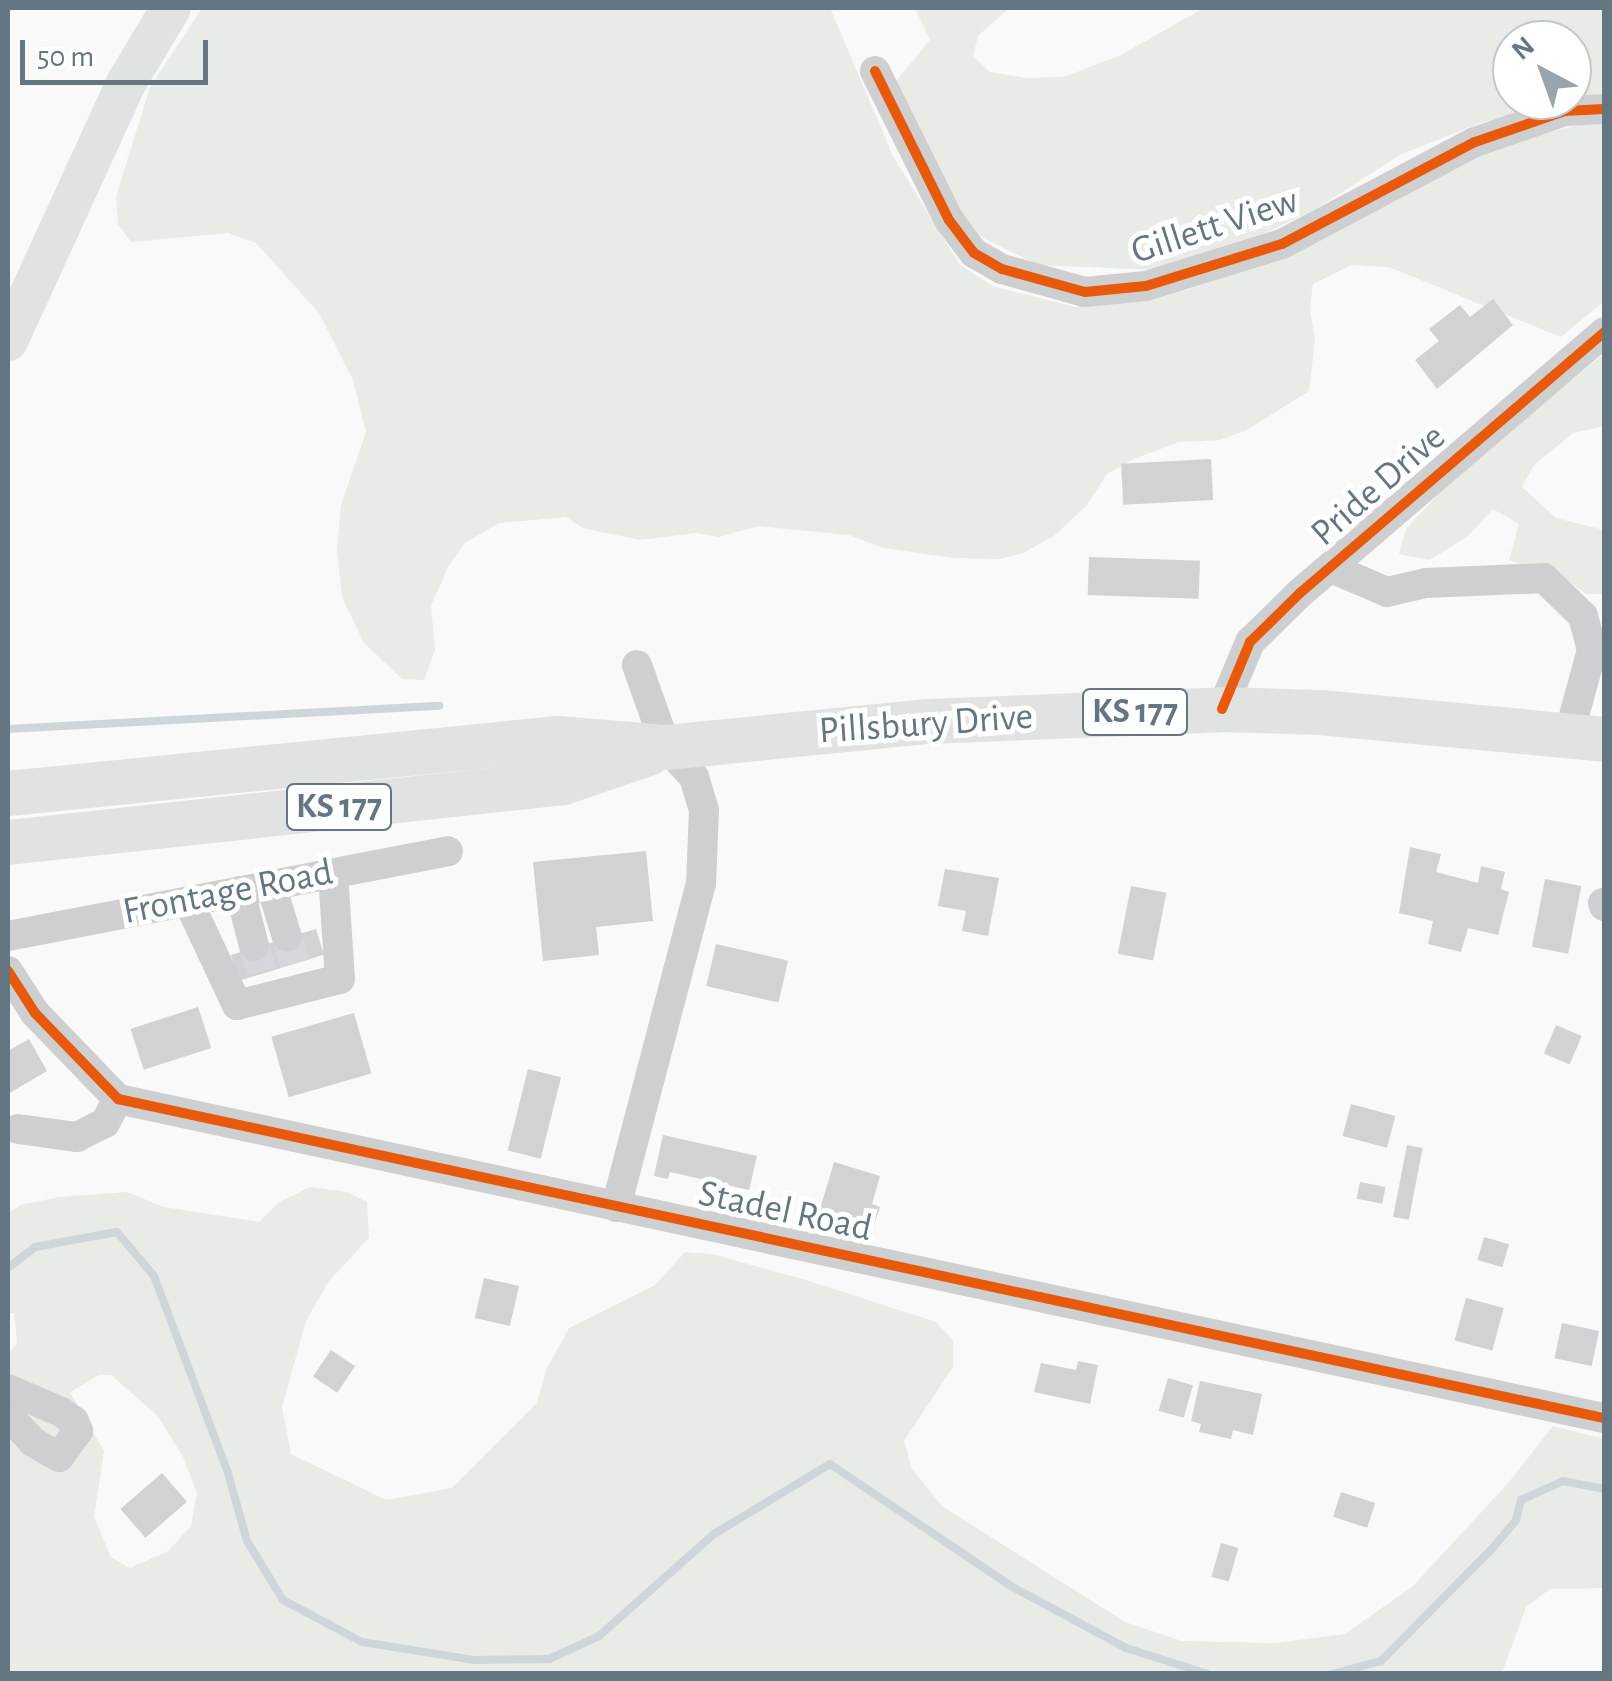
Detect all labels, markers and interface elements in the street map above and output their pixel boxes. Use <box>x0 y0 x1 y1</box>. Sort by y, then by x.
scale bar <box>25 20 212 82</box>
north arrow <box>1492 20 1592 120</box>
text: N <box>1507 32 1540 66</box>
text: 50 m <box>37 42 94 72</box>
street label: Gillett View <box>1126 179 1304 275</box>
street label: Pride Drive <box>1302 415 1456 557</box>
road number: KS 177 <box>1080 682 1190 742</box>
street label: Pillsbury Drive <box>817 695 1035 755</box>
road number: KS 177 <box>284 777 394 837</box>
street label: Frontage Road <box>119 850 337 936</box>
street label: Stadel Road <box>694 1171 876 1253</box>

